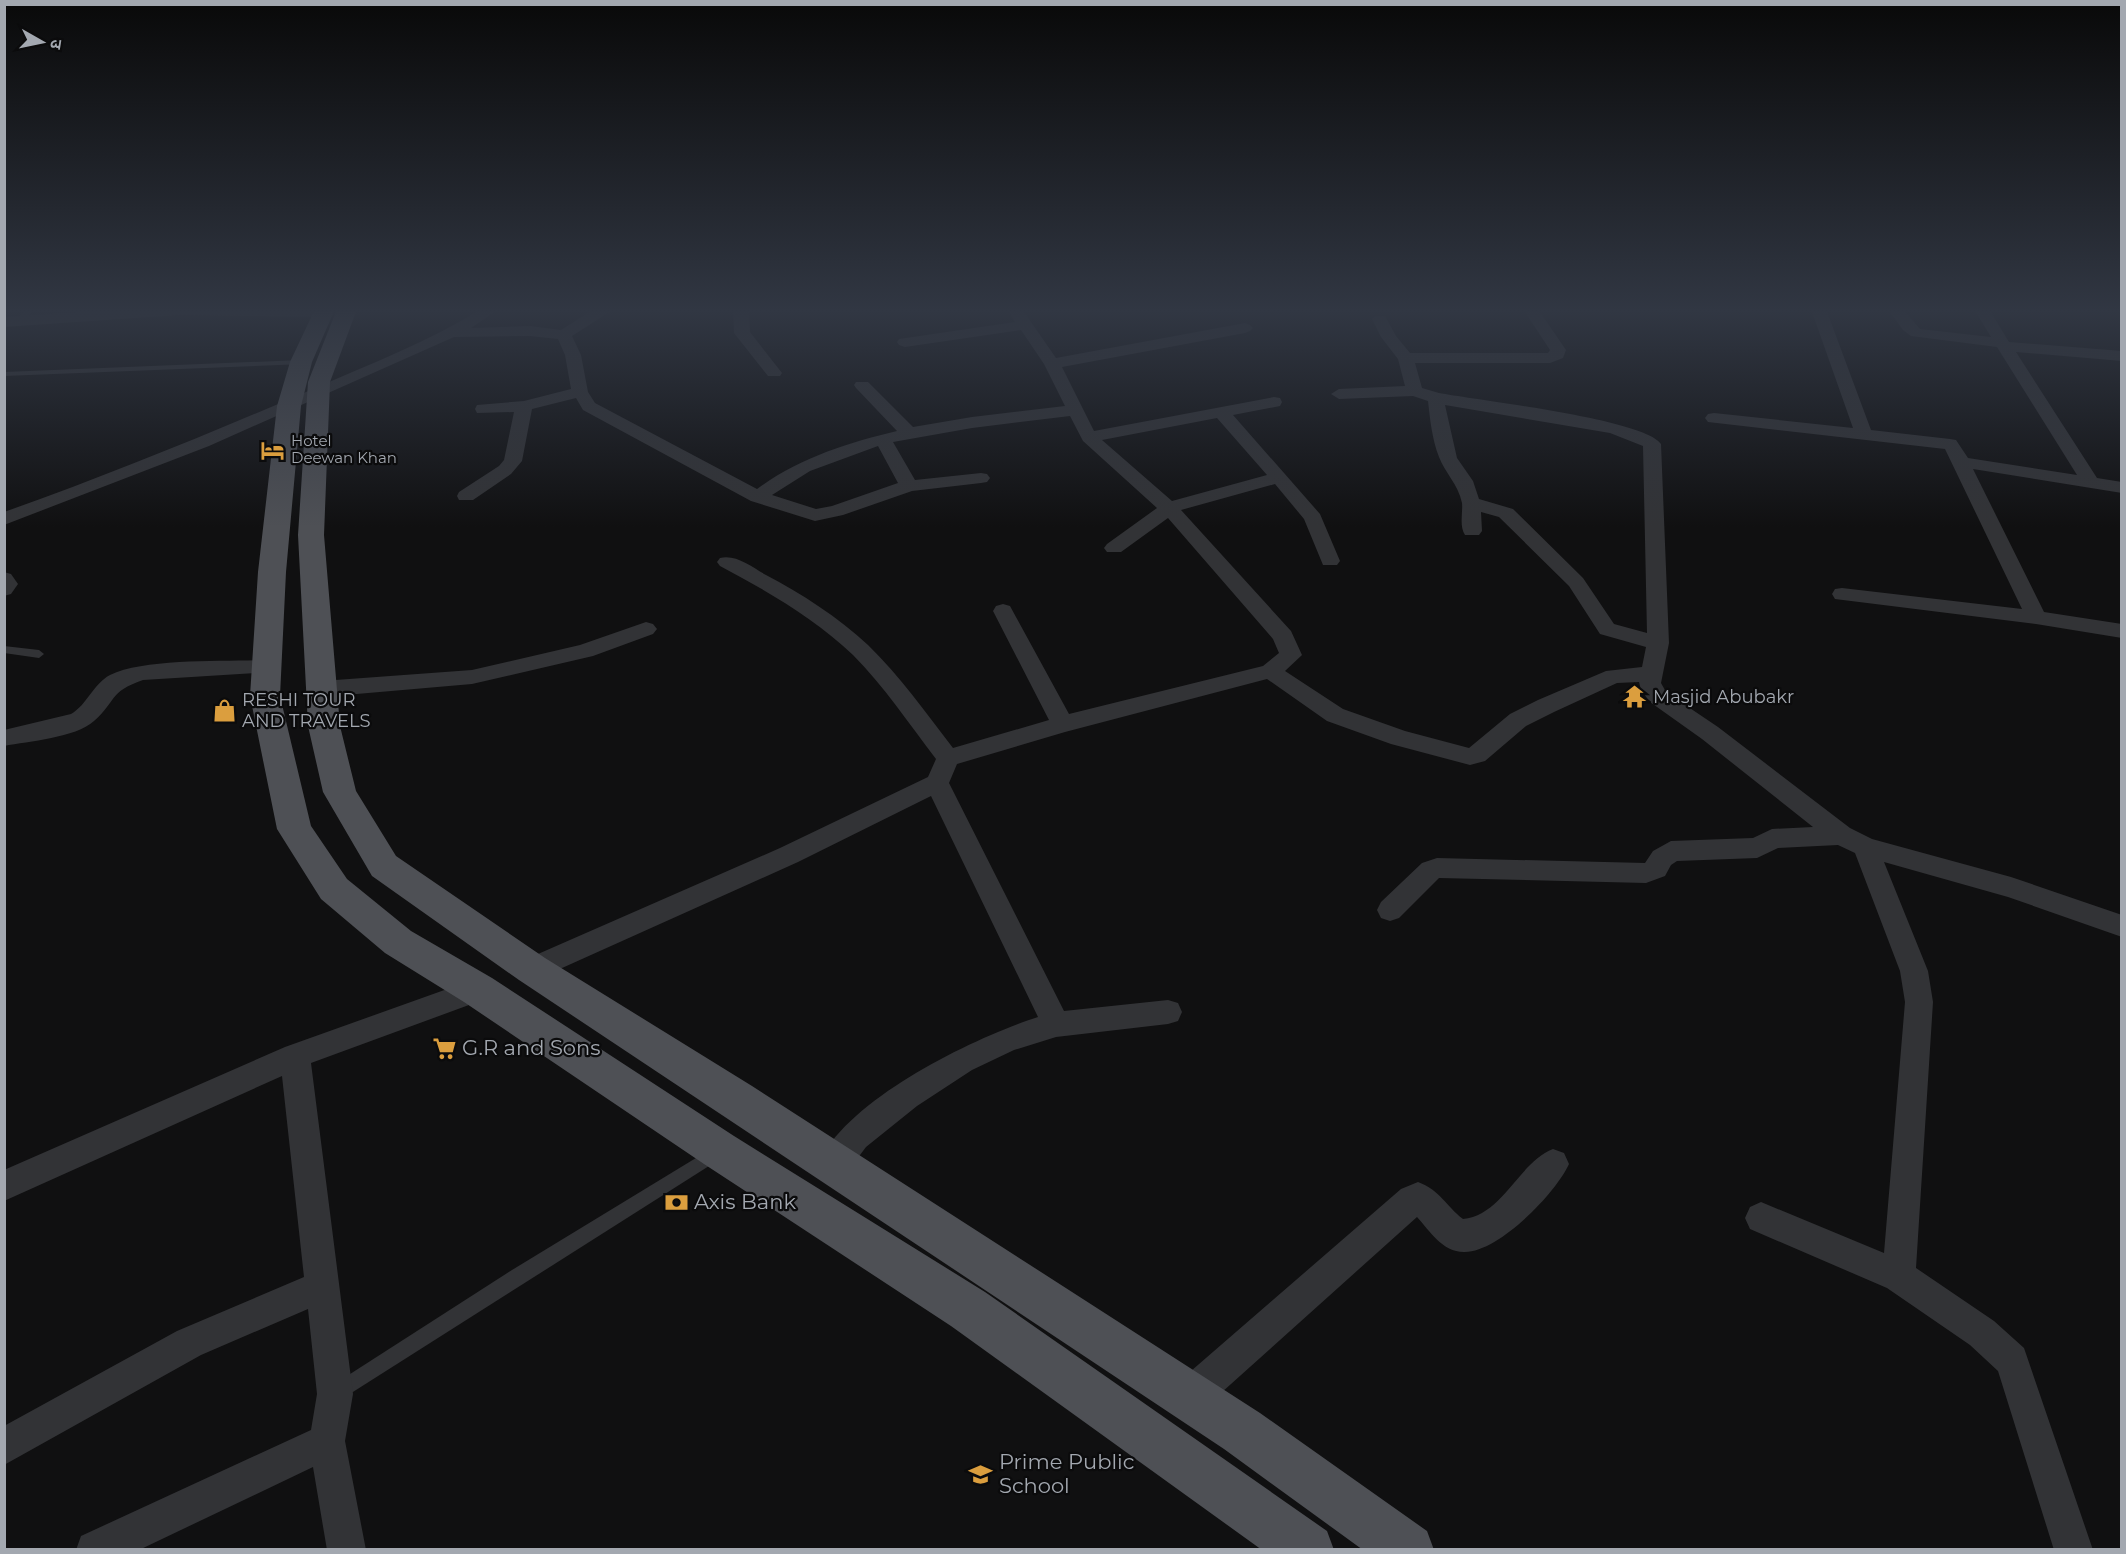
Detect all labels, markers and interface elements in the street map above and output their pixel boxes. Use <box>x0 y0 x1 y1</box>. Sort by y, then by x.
north arrow <box>12 12 72 72</box>
text: उ <box>46 38 66 51</box>
place label: Hotel Deewan Khan <box>291 431 397 467</box>
hotel icon: Hotel Deewan Khan <box>260 437 286 463</box>
temple icon: Masjid Abubakr <box>1622 684 1648 710</box>
place label: Masjid Abubakr <box>1653 686 1794 708</box>
place label: RESHI TOUR AND TRAVELS <box>242 689 371 732</box>
shop icon: RESHI TOUR AND TRAVELS <box>211 697 237 723</box>
supermarket icon: G.R and Sons <box>431 1035 457 1061</box>
place label: G.R and Sons <box>462 1035 600 1060</box>
bank icon: Axis Bank <box>663 1189 689 1215</box>
place label: Axis Bank <box>694 1189 796 1214</box>
place label: Prime Public School <box>999 1449 1135 1498</box>
school or university icon: Prime Public School <box>968 1461 994 1487</box>

